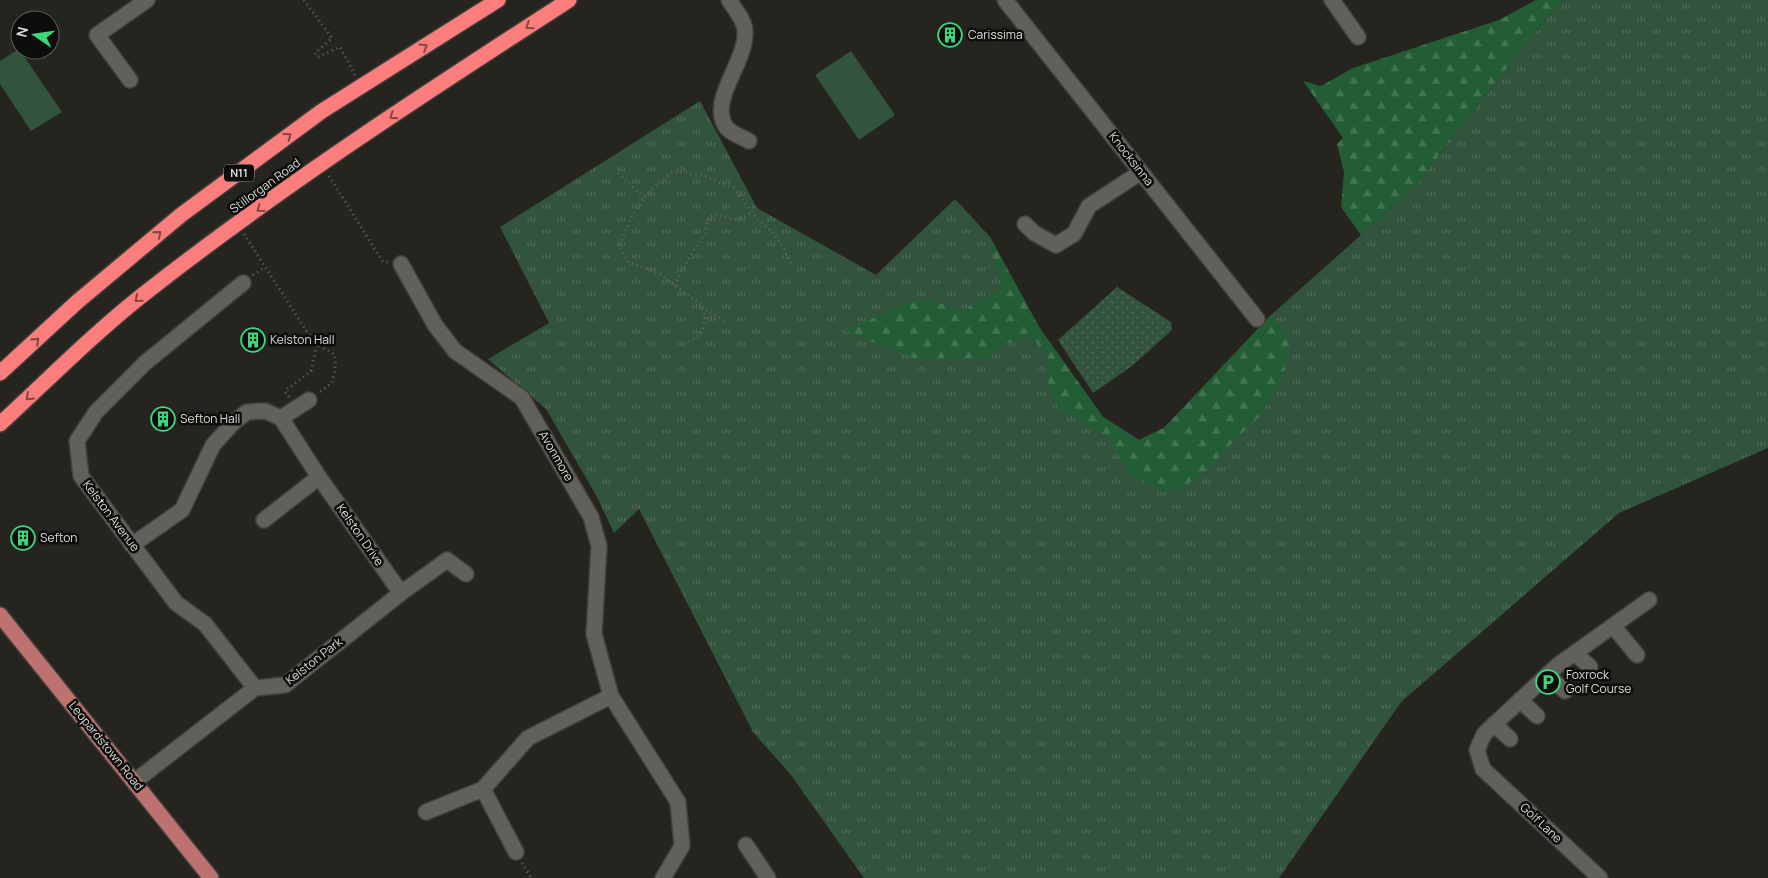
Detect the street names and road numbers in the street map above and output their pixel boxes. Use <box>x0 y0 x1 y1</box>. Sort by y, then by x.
street label: Knocksinna <box>1105 128 1158 189</box>
street label: Stillorgan Road <box>226 154 303 217</box>
road number: N11 <box>224 164 254 182</box>
street label: Avonmore <box>535 427 578 484</box>
street label: Kelston Avenue <box>79 477 144 555</box>
street label: Kelston Drive <box>333 500 388 569</box>
street label: Kelston Park <box>282 632 346 688</box>
street label: Leopardstown Road <box>65 698 148 794</box>
street label: Golf Lane <box>1517 799 1566 847</box>

